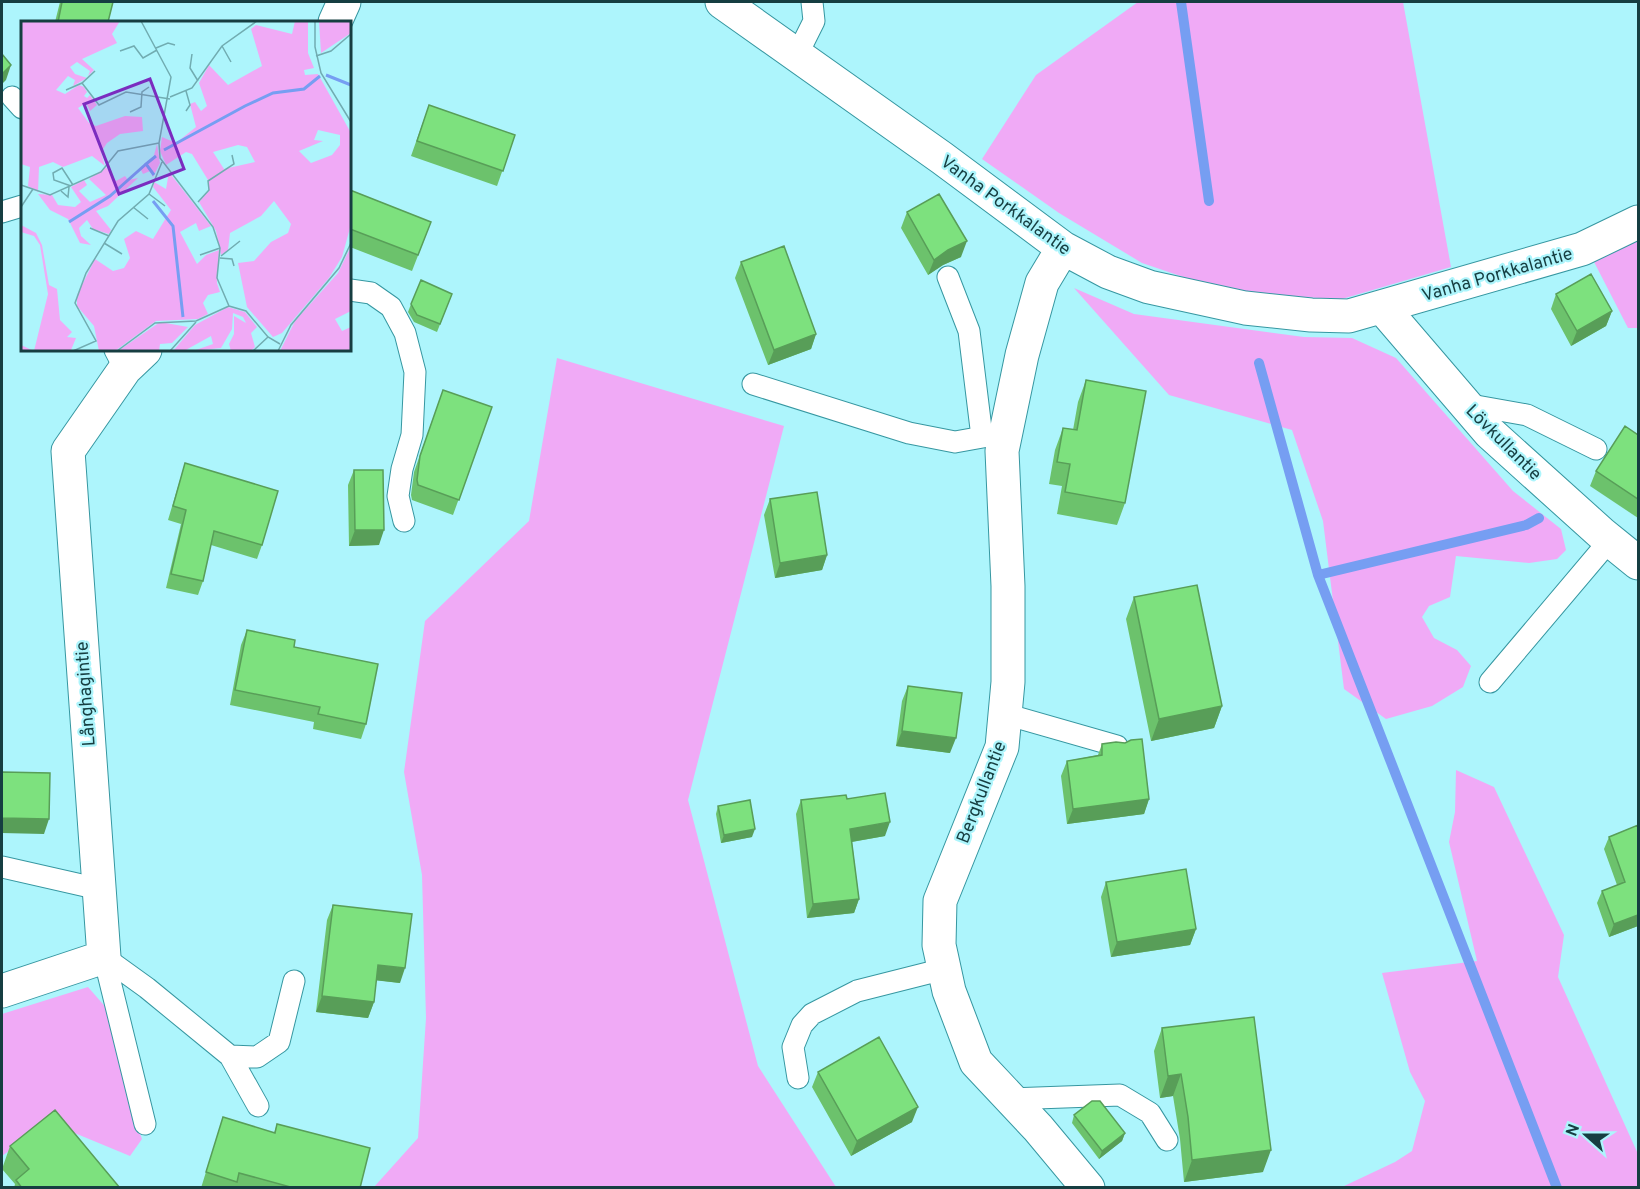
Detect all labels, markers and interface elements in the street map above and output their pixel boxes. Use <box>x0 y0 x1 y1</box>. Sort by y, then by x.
inset map <box>21 21 351 351</box>
street label: Vanha Porkkalantie <box>935 151 1075 261</box>
street label: Vanha Porkkalantie <box>1419 243 1575 308</box>
street label: Lövkullantie <box>1460 400 1546 486</box>
street label: Långhagintie <box>71 641 102 747</box>
street label: Bergkullantie <box>952 738 1012 847</box>
north arrow <box>1556 1105 1616 1165</box>
text: N <box>1562 1121 1585 1139</box>

